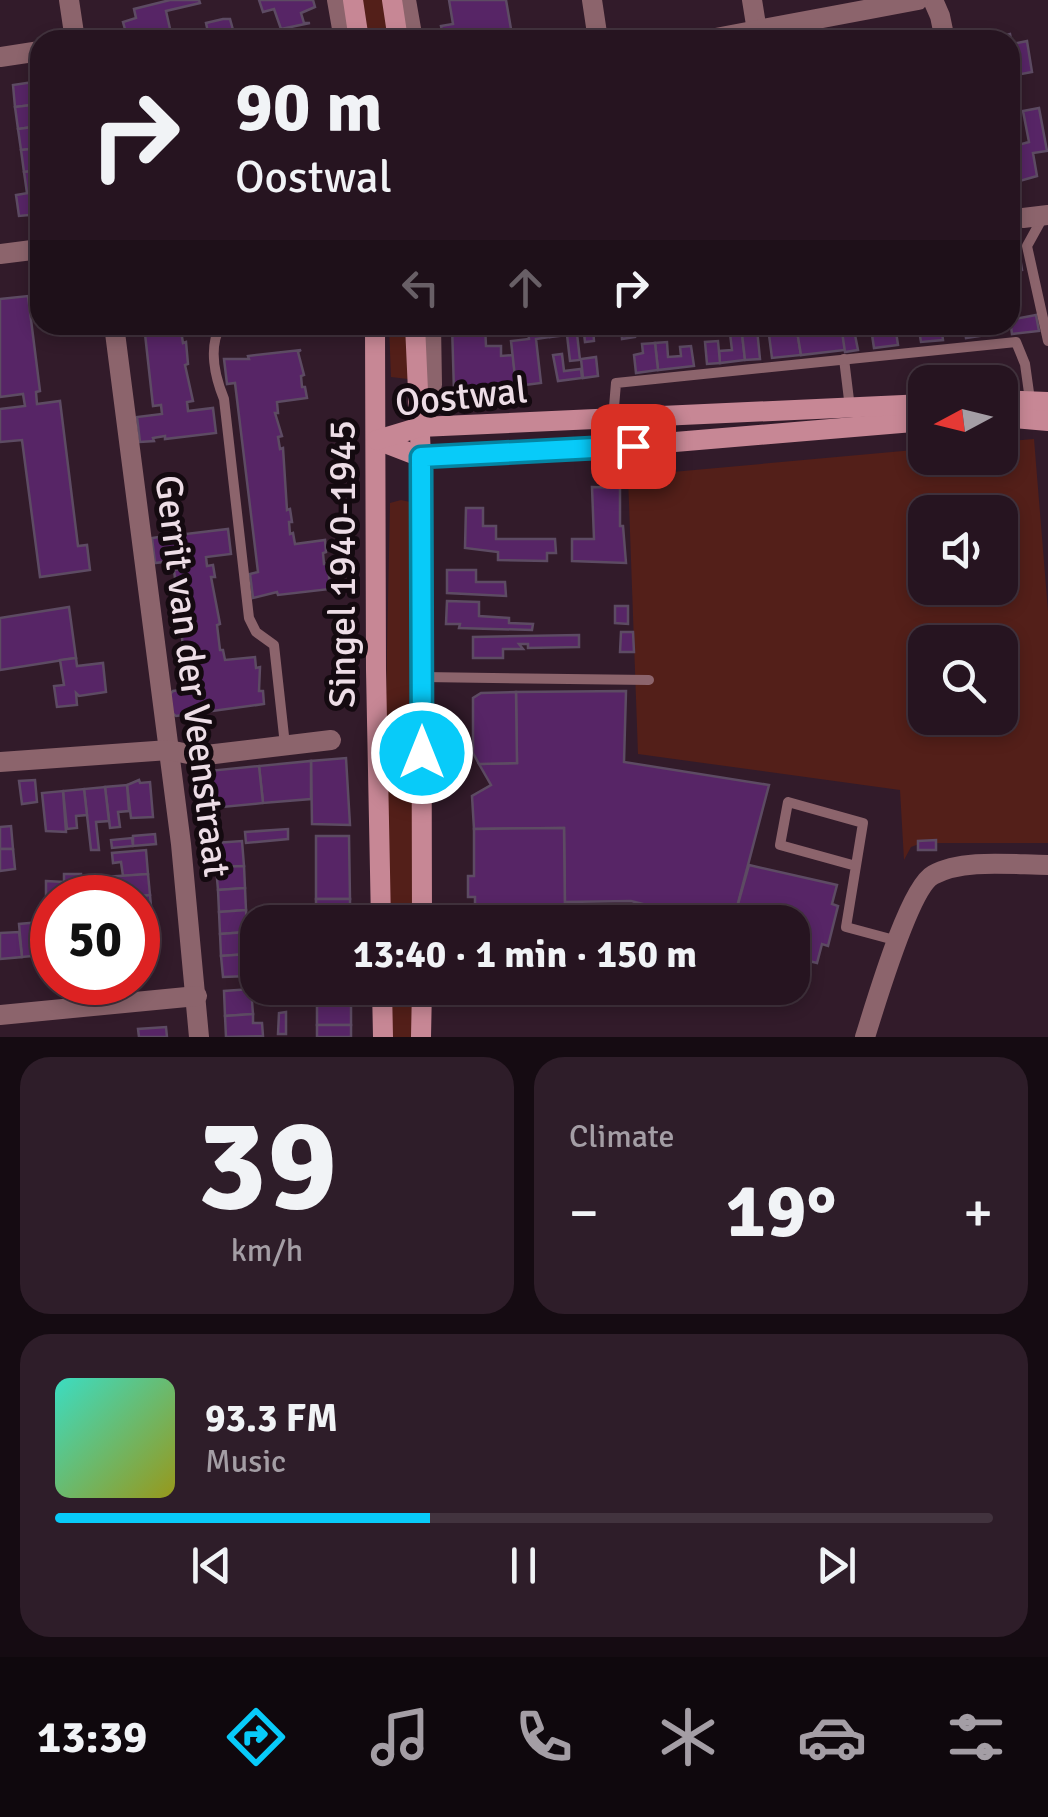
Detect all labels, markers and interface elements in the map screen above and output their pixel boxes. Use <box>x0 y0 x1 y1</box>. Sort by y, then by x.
text: 90 m <box>235 64 383 150</box>
icon: right <box>70 70 200 200</box>
text: Oostwal <box>235 150 392 205</box>
icon: left <box>393 260 448 315</box>
icon: ahead <box>498 260 553 315</box>
icon: right <box>603 260 658 315</box>
north arrow <box>908 365 1018 475</box>
map controls <box>908 365 1018 735</box>
street label: Oostwal <box>393 366 529 427</box>
pin <box>591 404 676 489</box>
icon: arrive <box>606 419 661 474</box>
street label: Singel 1940-1945 <box>319 420 366 708</box>
street label: Gerrit van der Veenstraat <box>145 472 240 880</box>
button: sound <box>908 495 1018 605</box>
button: search <box>908 625 1018 735</box>
position arrow <box>370 701 474 805</box>
speed limit sign: 50 <box>30 875 160 1005</box>
text: 13:40 · 1 min · 150 m <box>353 931 697 978</box>
text: 39 <box>197 1086 337 1246</box>
text: Climate <box>569 1117 675 1156</box>
text: 19° <box>726 1165 837 1258</box>
text: − <box>569 1179 599 1247</box>
text: + <box>963 1179 993 1247</box>
text: km/h <box>231 1231 303 1270</box>
text: 93.3 FM <box>205 1395 338 1442</box>
text: Music <box>205 1442 286 1481</box>
icon: previous <box>184 1538 239 1593</box>
icon: pause <box>496 1538 551 1593</box>
icon: next <box>809 1538 864 1593</box>
icon: directions <box>221 1702 291 1772</box>
icon: music <box>365 1702 435 1772</box>
icon: phone <box>509 1702 579 1772</box>
icon: climate <box>653 1702 723 1772</box>
icon: car <box>797 1702 867 1772</box>
icon: filters <box>941 1702 1011 1772</box>
text: 13:39 <box>37 1710 147 1765</box>

